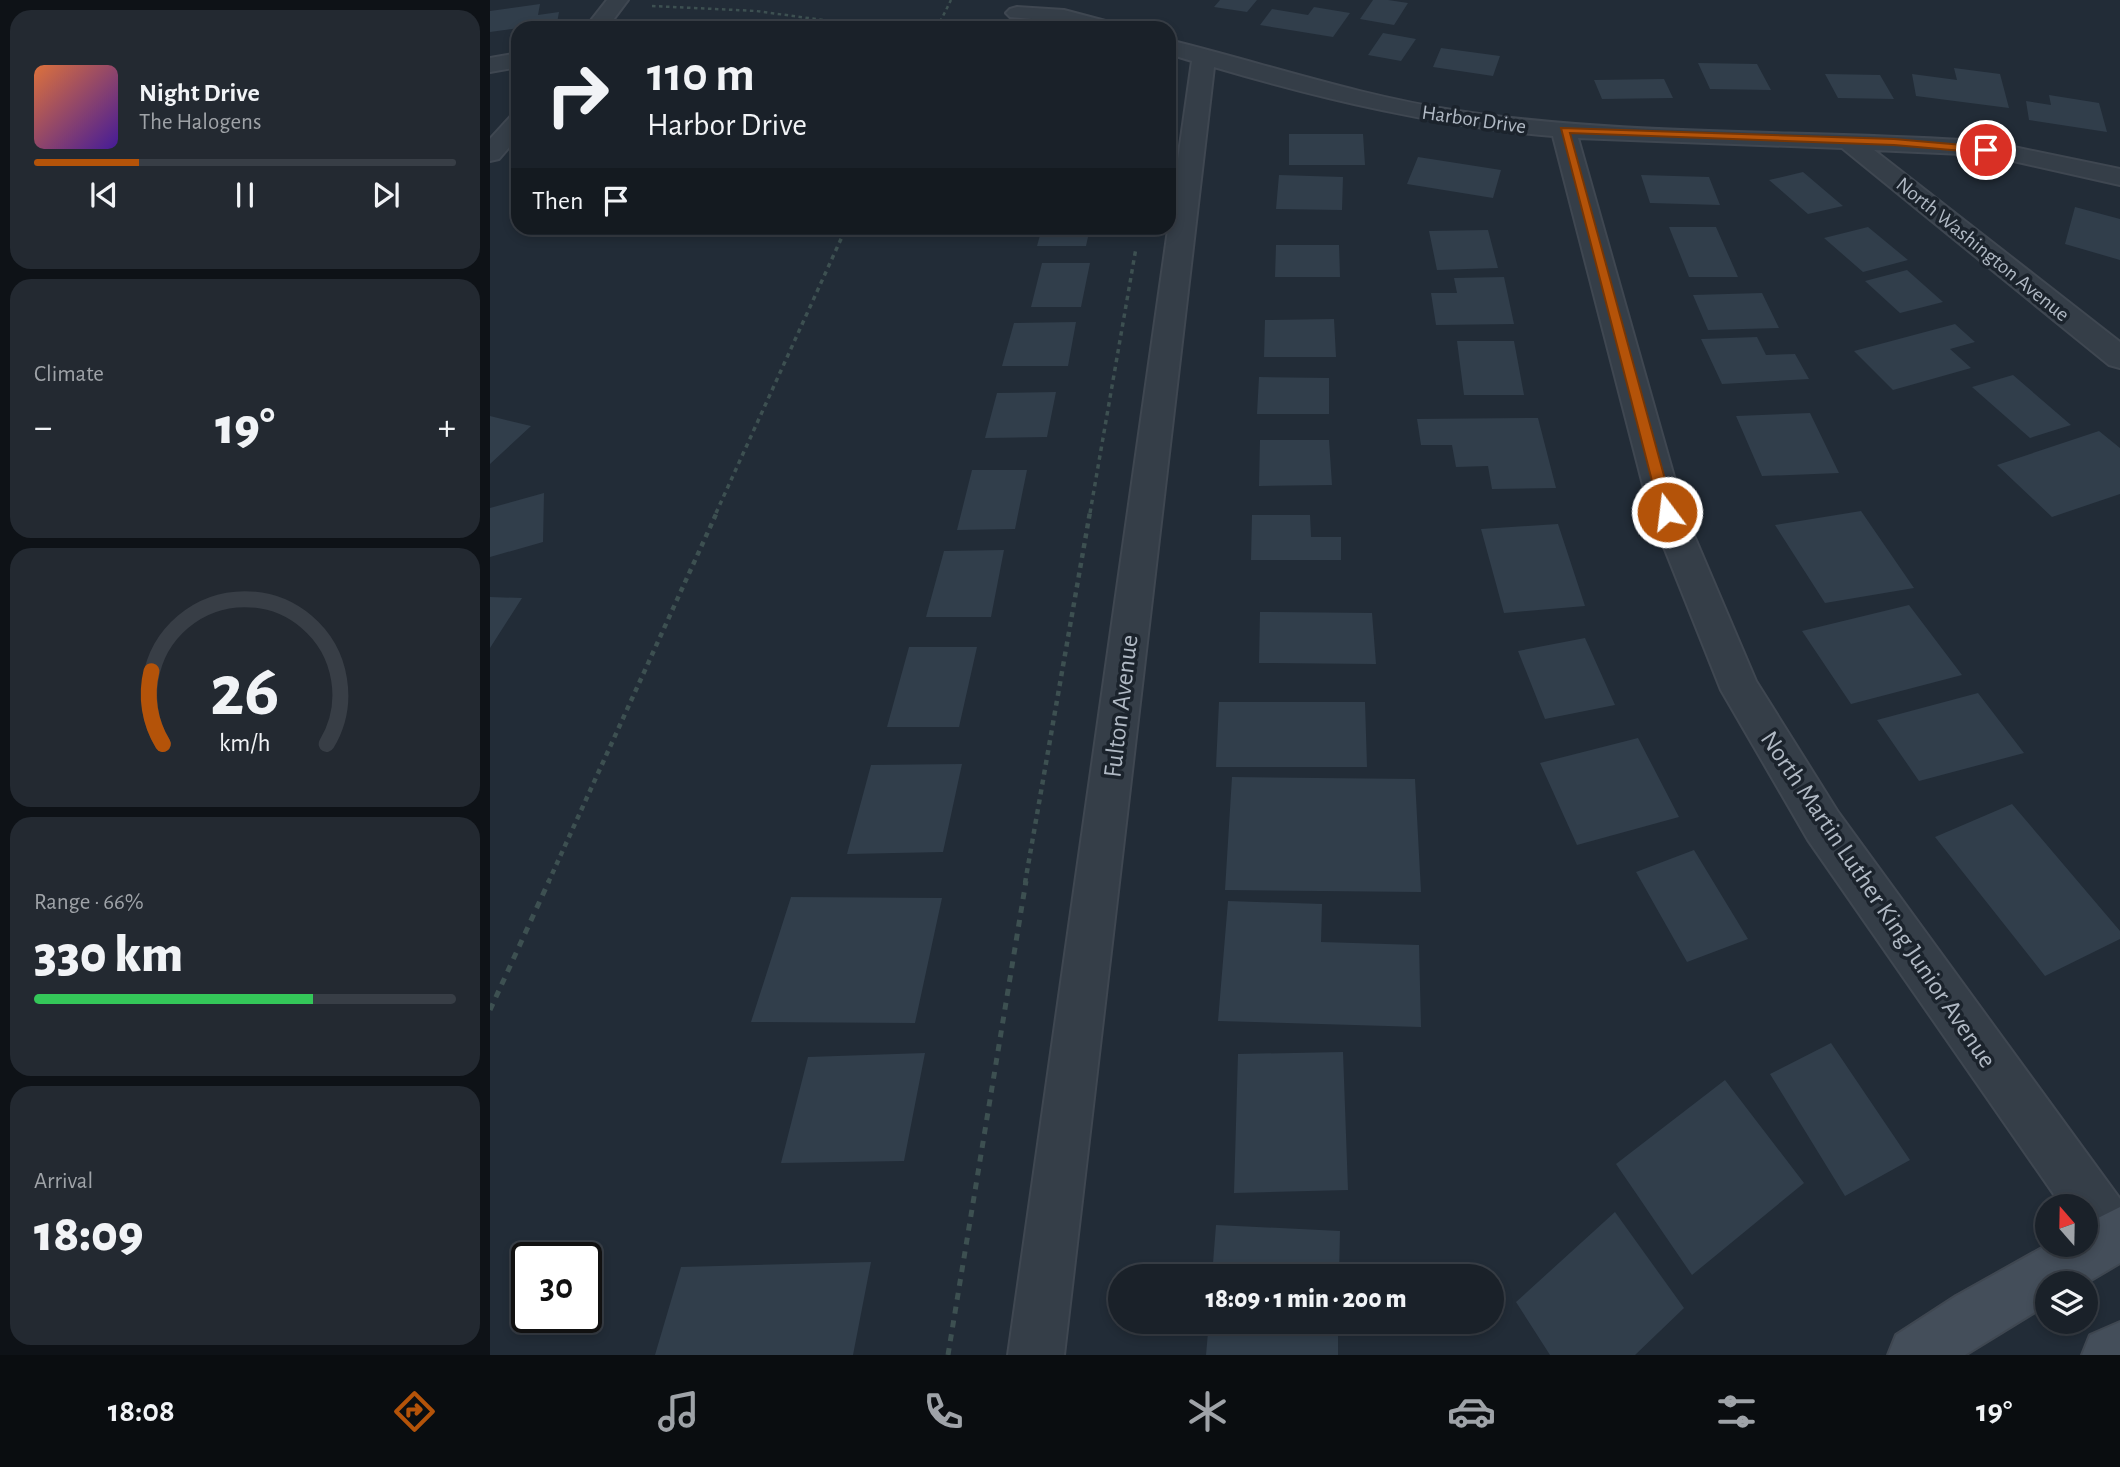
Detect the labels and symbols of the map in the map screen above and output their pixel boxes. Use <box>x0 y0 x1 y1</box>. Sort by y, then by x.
street label: Harbor Drive <box>1420 102 1527 137</box>
pin <box>1956 120 2016 180</box>
street label: North Washington Avenue <box>1892 173 2073 326</box>
position arrow <box>1630 475 1704 549</box>
street label: Fulton Avenue <box>1099 633 1143 779</box>
street label: North Martin Luther King Junior Avenue <box>1756 727 2001 1073</box>
north arrow <box>2035 1194 2098 1256</box>
speed limit sign: 30 <box>511 1242 602 1333</box>

